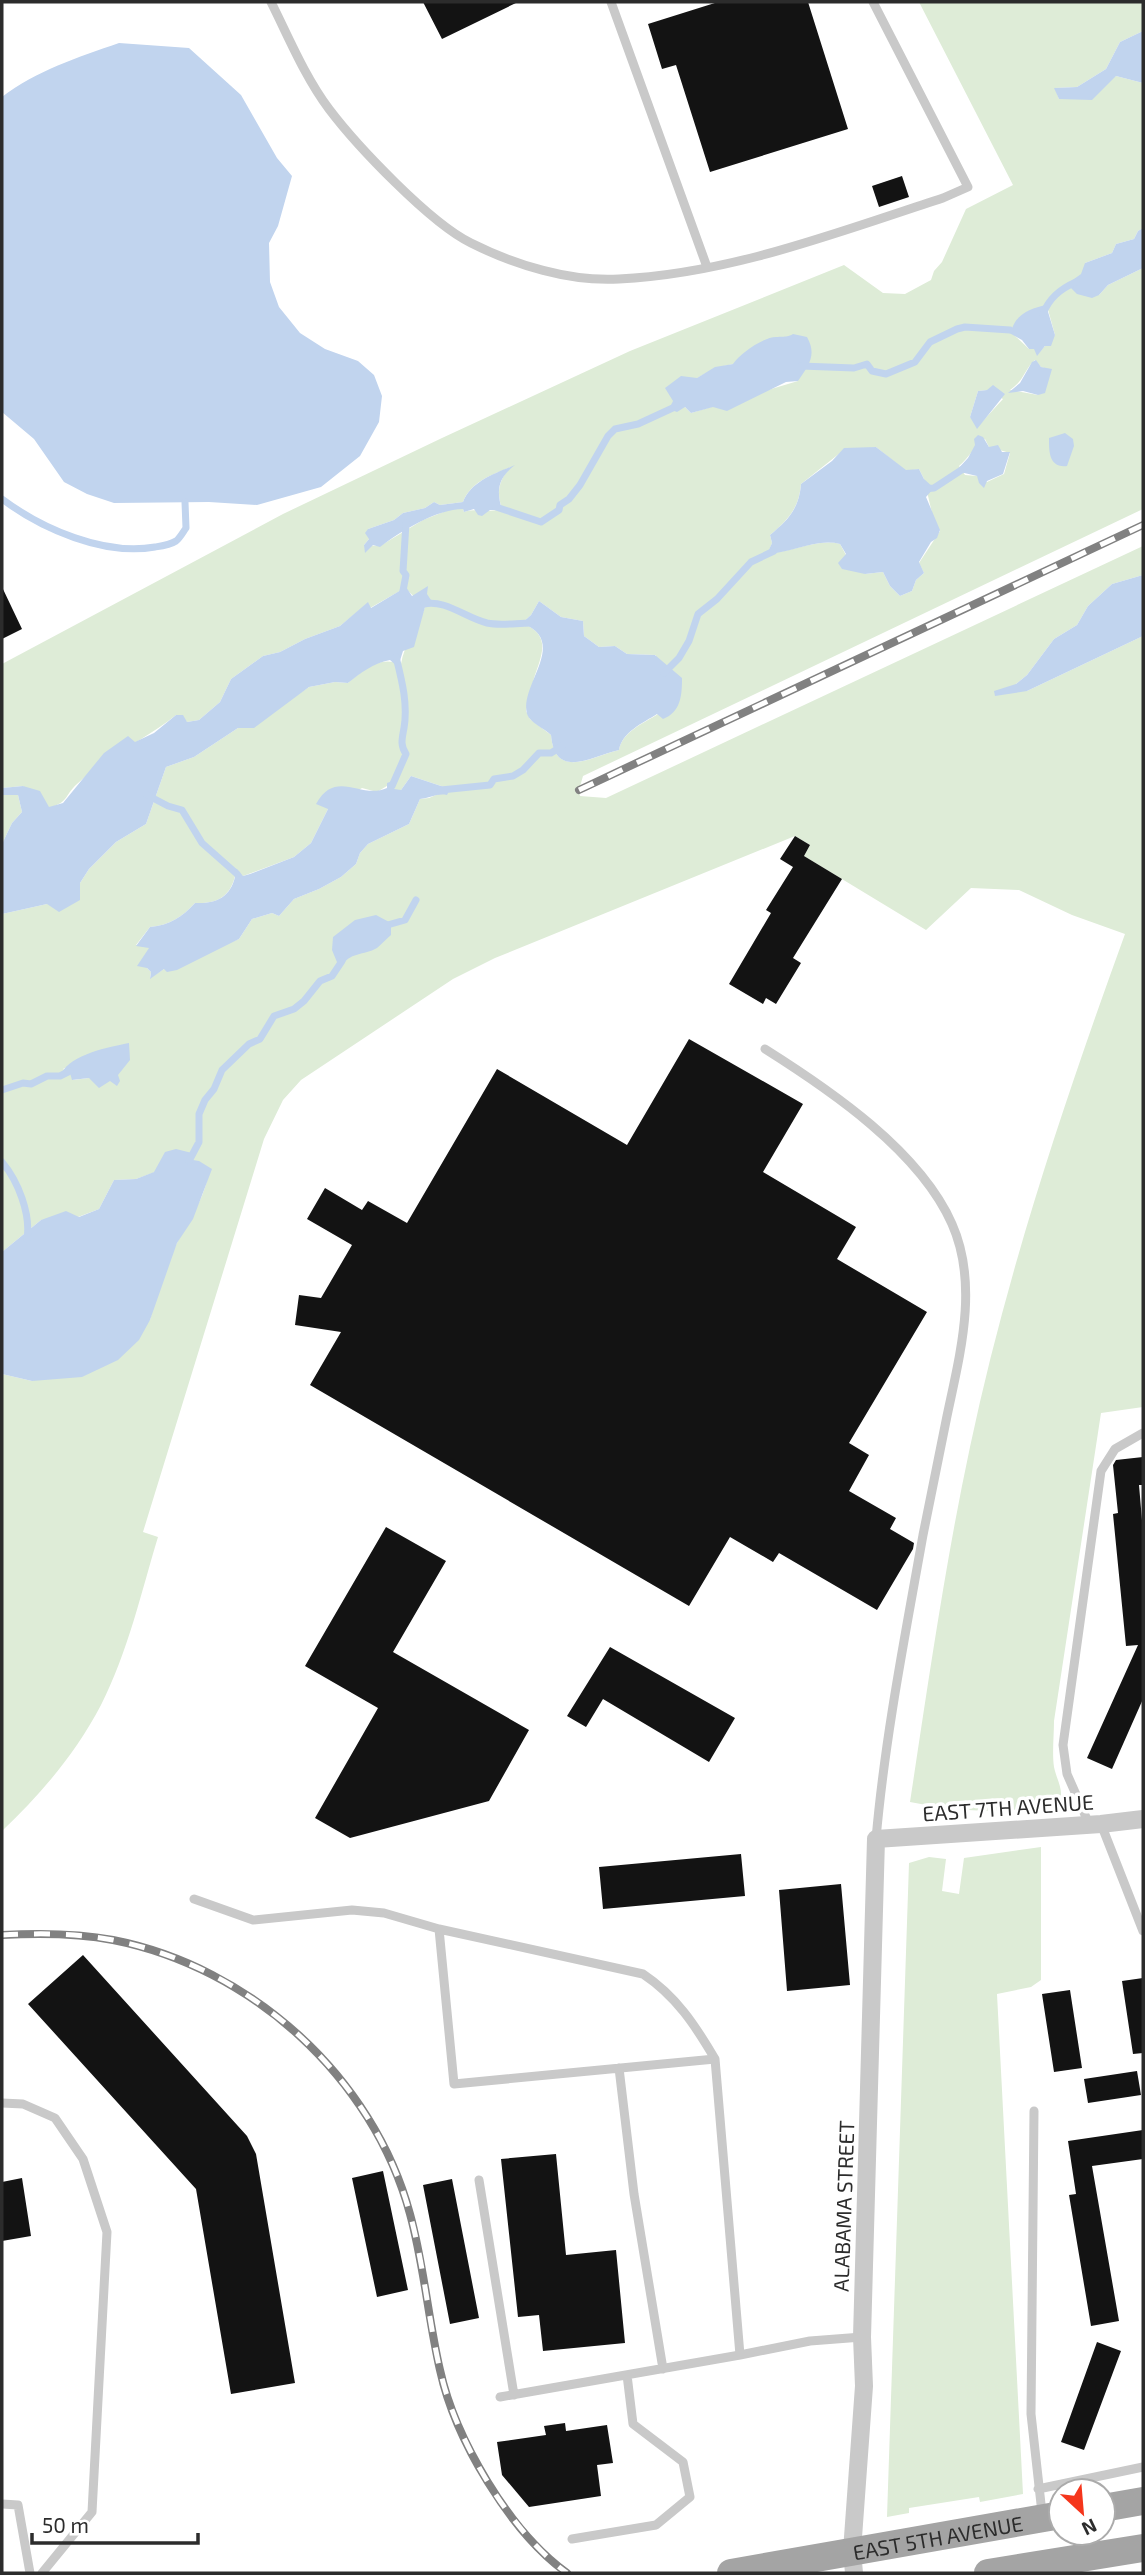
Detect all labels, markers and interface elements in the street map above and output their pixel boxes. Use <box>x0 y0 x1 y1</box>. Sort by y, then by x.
street label: EAST 7TH AVENUE <box>922 1789 1094 1825</box>
street label: ALABAMA STREET <box>828 2120 858 2292</box>
north arrow <box>1047 2477 1117 2547</box>
scale bar <box>32 2502 198 2546</box>
street label: EAST 5TH AVENUE <box>851 2509 1025 2564</box>
text: 50 m <box>42 2512 89 2537</box>
text: N <box>1078 2514 1101 2541</box>

